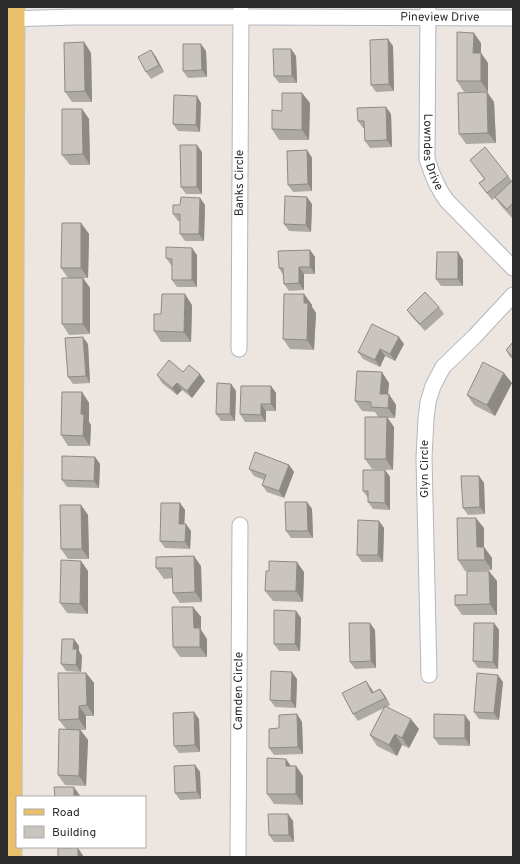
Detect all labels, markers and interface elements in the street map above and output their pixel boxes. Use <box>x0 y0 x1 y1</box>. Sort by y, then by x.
street label: Pineview Drive <box>400 10 480 26</box>
street label: Lowndes Drive <box>419 114 447 194</box>
street label: Banks Circle <box>232 150 248 216</box>
street label: Glyn Circle <box>417 440 433 498</box>
street label: Camden Circle <box>231 652 247 730</box>
legend <box>16 796 146 848</box>
text: Road <box>52 805 80 821</box>
text: Building <box>52 825 96 841</box>

